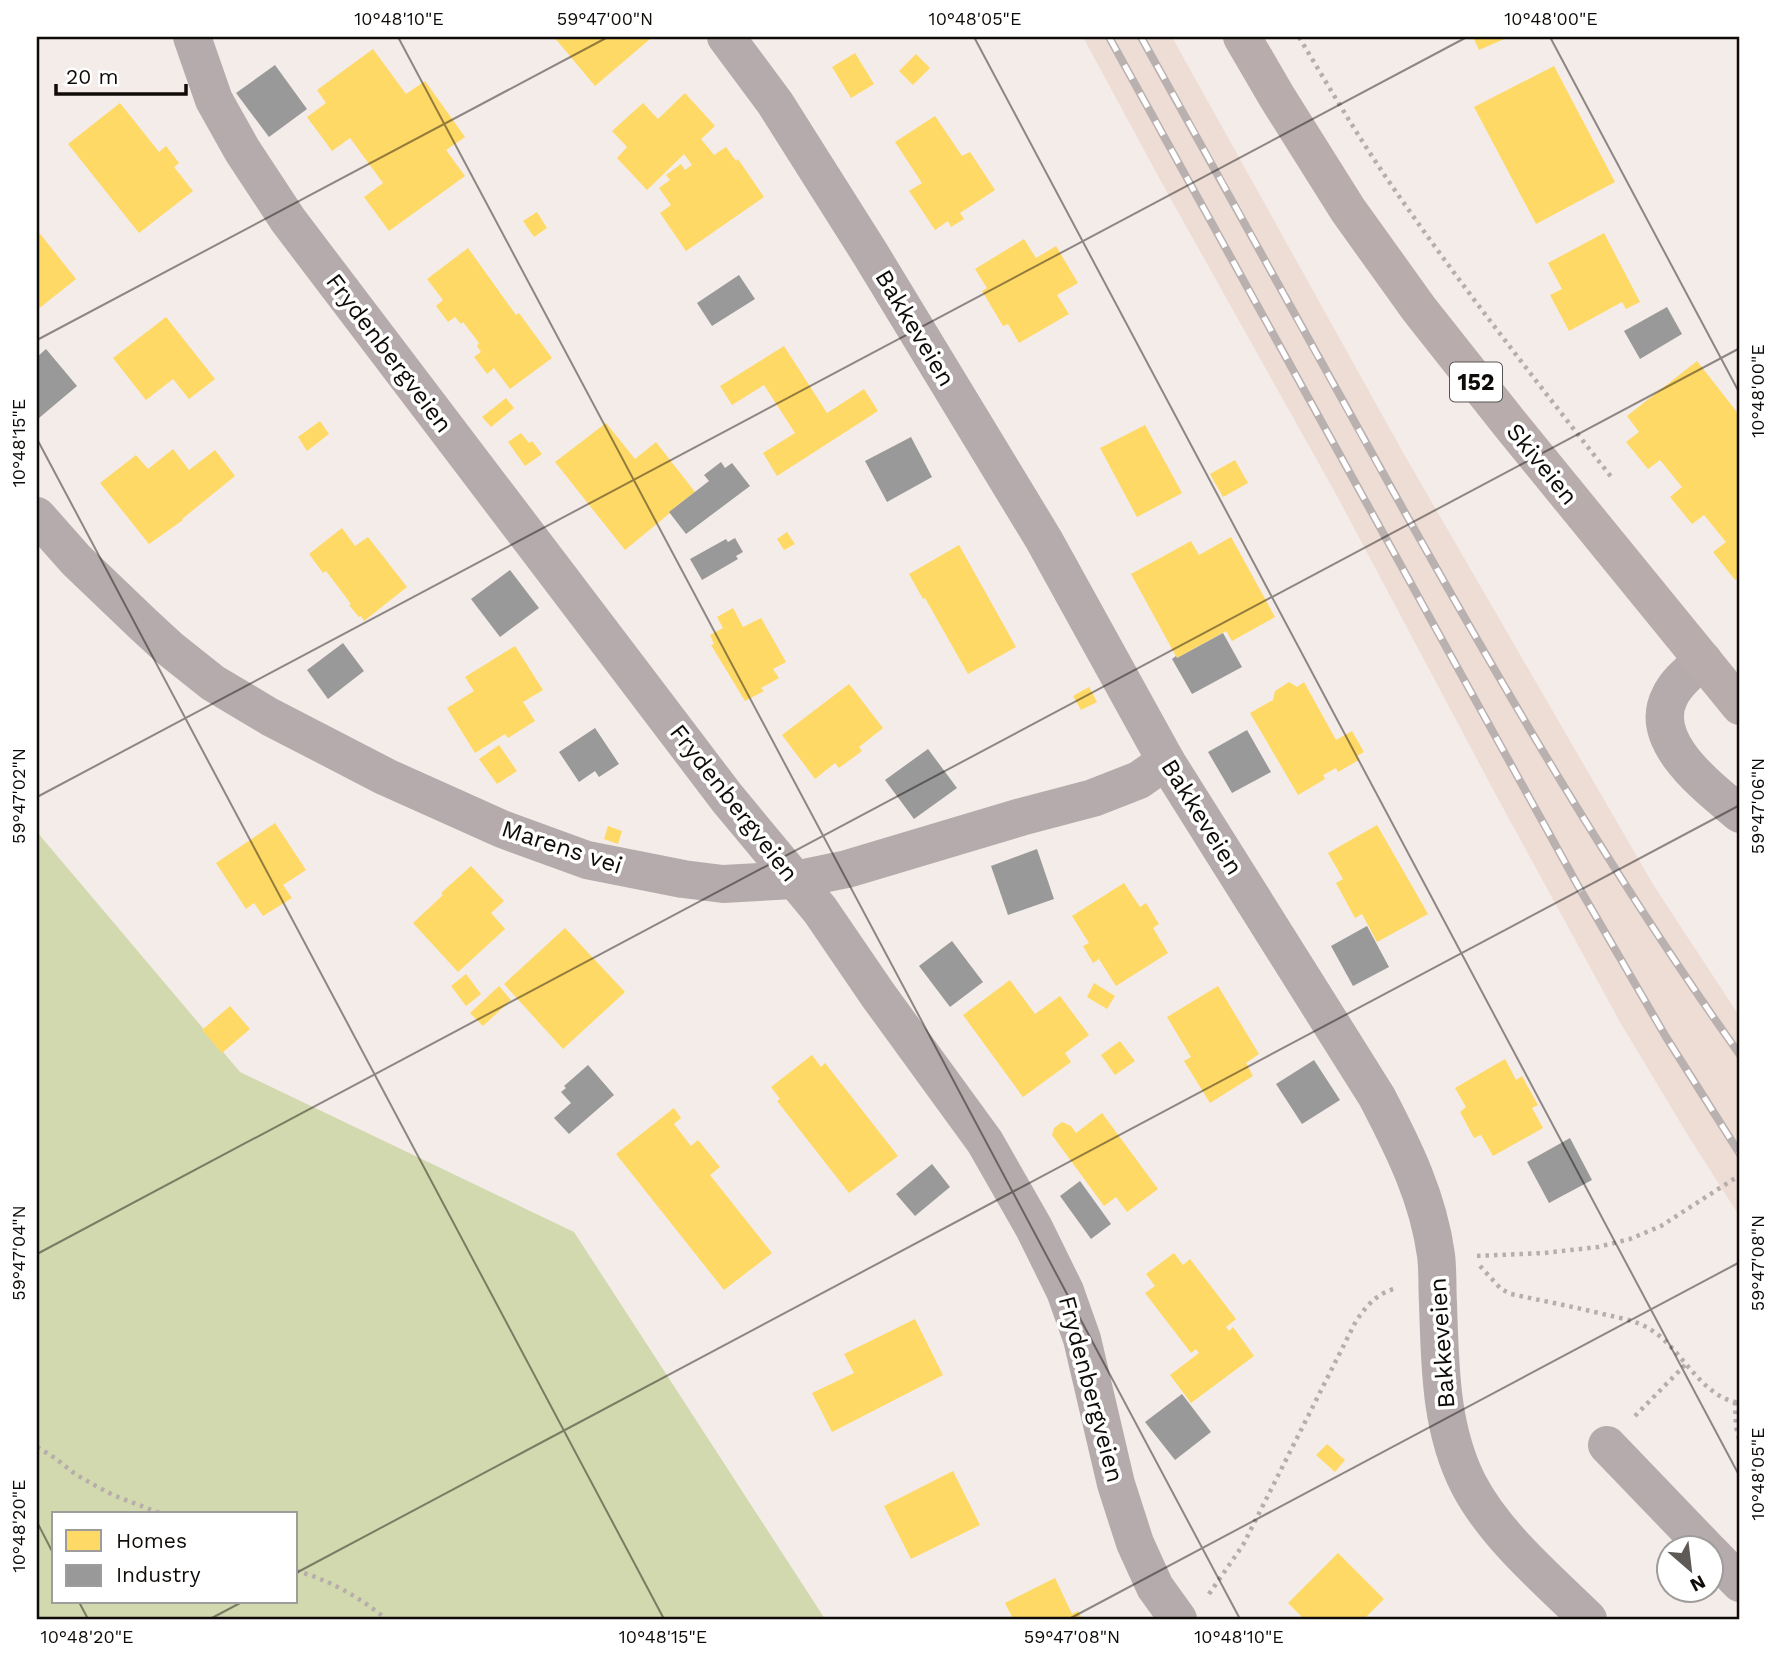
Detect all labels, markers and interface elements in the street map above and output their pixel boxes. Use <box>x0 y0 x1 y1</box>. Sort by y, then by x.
text: 10°48'10"E <box>354 8 444 29</box>
text: 59°47'00"N <box>557 8 653 29</box>
text: 10°48'05"E <box>929 8 1021 29</box>
text: 10°48'00"E <box>1504 8 1598 29</box>
scale bar <box>56 52 186 96</box>
text: 20 m <box>66 64 118 89</box>
street label: Bakkeveien <box>869 265 961 391</box>
street label: Frydenbergveien <box>320 268 458 438</box>
text: 10°48'00"E <box>1747 344 1768 438</box>
road number: 152 <box>1450 362 1502 402</box>
text: 10°48'15"E <box>8 399 29 487</box>
street label: Skiveien <box>1501 418 1583 510</box>
street label: Frydenbergveien <box>664 719 804 887</box>
text: 59°47'02"N <box>8 748 29 844</box>
street label: Bakkeveien <box>1155 754 1249 880</box>
text: 59°47'06"N <box>1747 758 1768 854</box>
street label: Marens vei <box>498 814 626 880</box>
text: 59°47'04"N <box>8 1205 29 1301</box>
text: 59°47'08"N <box>1747 1215 1768 1311</box>
street label: Bakkeveien <box>1423 1277 1461 1409</box>
street label: Frydenbergveien <box>1053 1293 1129 1485</box>
text: 10°48'05"E <box>1747 1428 1768 1520</box>
text: 10°48'20"E <box>8 1480 29 1572</box>
legend <box>52 1512 298 1604</box>
text: Homes <box>116 1528 187 1553</box>
north arrow <box>1654 1534 1724 1604</box>
text: Industry <box>116 1562 201 1587</box>
text: N <box>1686 1570 1709 1597</box>
text: 10°48'20"E <box>41 1626 133 1647</box>
text: 10°48'15"E <box>619 1626 707 1647</box>
text: 59°47'08"N <box>1024 1626 1120 1647</box>
text: 10°48'10"E <box>1194 1626 1284 1647</box>

